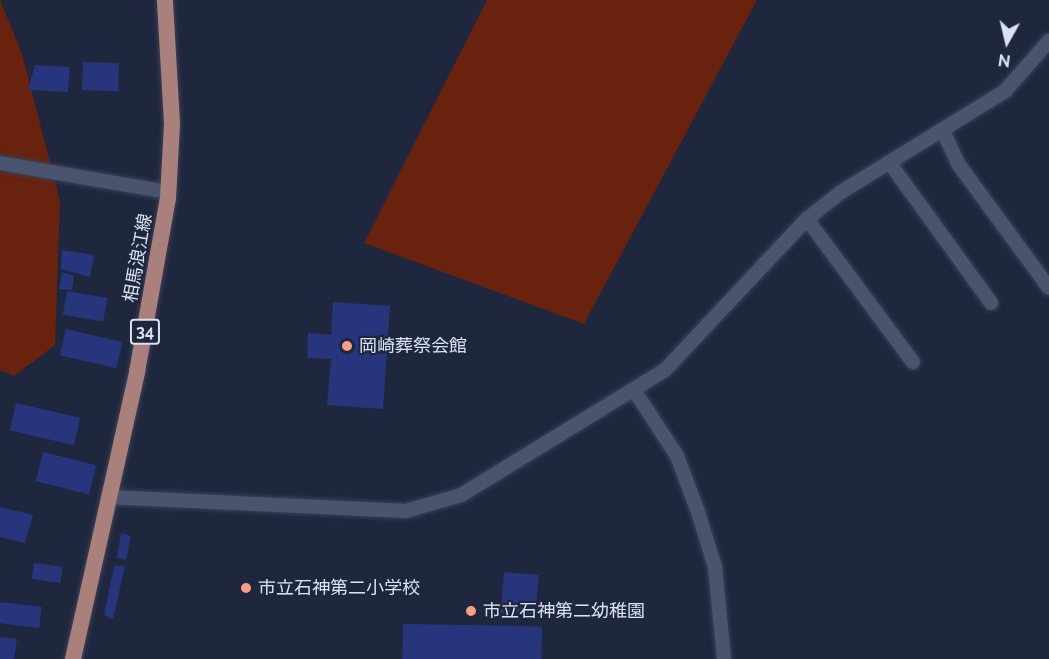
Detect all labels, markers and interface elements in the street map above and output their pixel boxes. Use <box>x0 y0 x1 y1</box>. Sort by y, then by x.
north arrow <box>977 12 1037 72</box>
text: N <box>997 50 1012 71</box>
street label: 相馬浪江線 <box>120 212 156 304</box>
road number: 34 <box>128 319 162 345</box>
place label: 岡崎葬祭会館 <box>359 335 467 357</box>
marker: 岡崎葬祭会館 <box>340 339 354 353</box>
place label: 市立石神第二小学校 <box>258 577 420 599</box>
marker: 市立石神第二小学校 <box>239 581 253 595</box>
place label: 市立石神第二幼稚園 <box>483 600 645 622</box>
marker: 市立石神第二幼稚園 <box>464 604 478 618</box>

